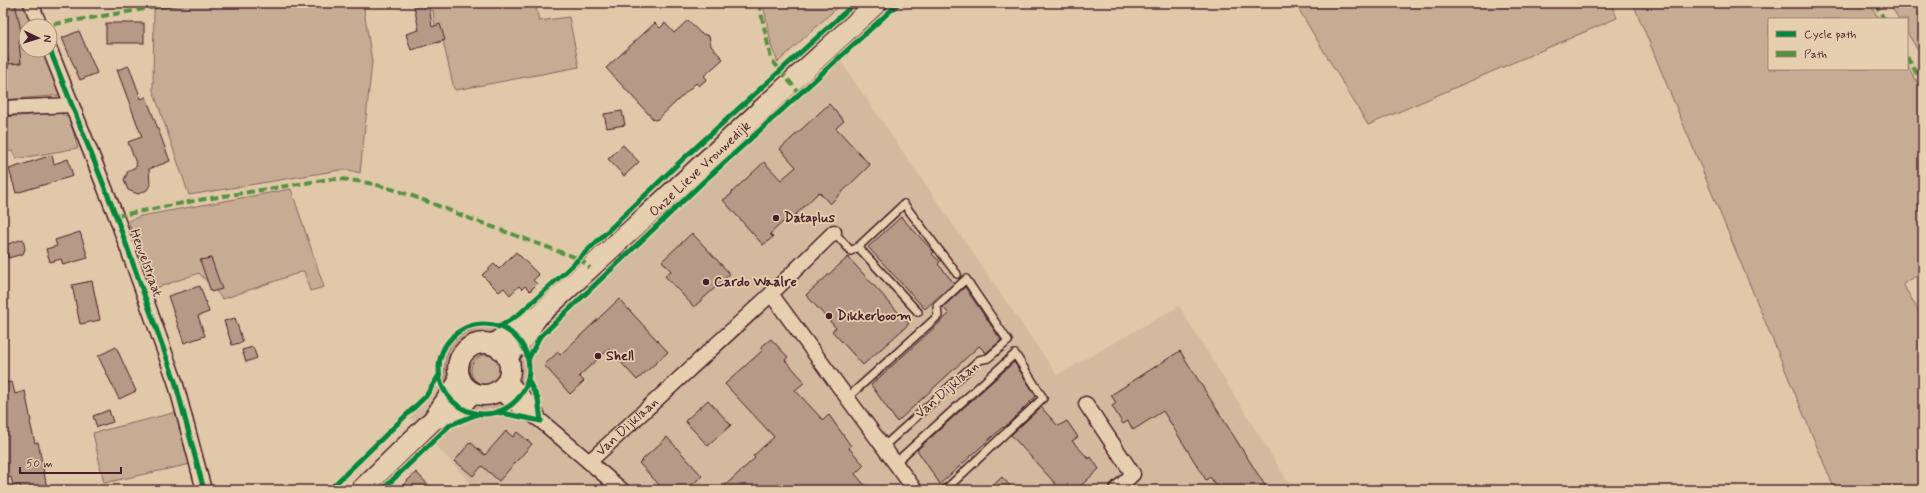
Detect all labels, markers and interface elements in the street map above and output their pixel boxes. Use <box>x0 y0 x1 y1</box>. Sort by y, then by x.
north arrow <box>18 18 58 58</box>
legend <box>1768 18 1908 70</box>
text: Cycle path <box>1804 27 1856 43</box>
text: N <box>40 34 54 43</box>
text: Path <box>1804 47 1827 63</box>
street label: Onze Lieve Vrouwedijk <box>645 117 755 221</box>
place label: Dataplus <box>784 209 836 227</box>
marker: Dataplus <box>771 213 781 223</box>
street label: Heuvelstraat <box>125 226 167 300</box>
place label: Cardo Waalre <box>714 273 797 291</box>
marker: Cardo Waalre <box>701 277 711 287</box>
place label: Dikkerboom <box>837 307 911 325</box>
marker: Dikkerboom <box>824 311 834 321</box>
place label: Shell <box>606 347 634 365</box>
marker: Shell <box>593 351 603 361</box>
street label: Van Dijklaan <box>911 357 983 423</box>
street label: Van Dijklaan <box>592 393 662 460</box>
scale bar <box>20 449 121 475</box>
text: 50 m <box>26 456 53 472</box>

